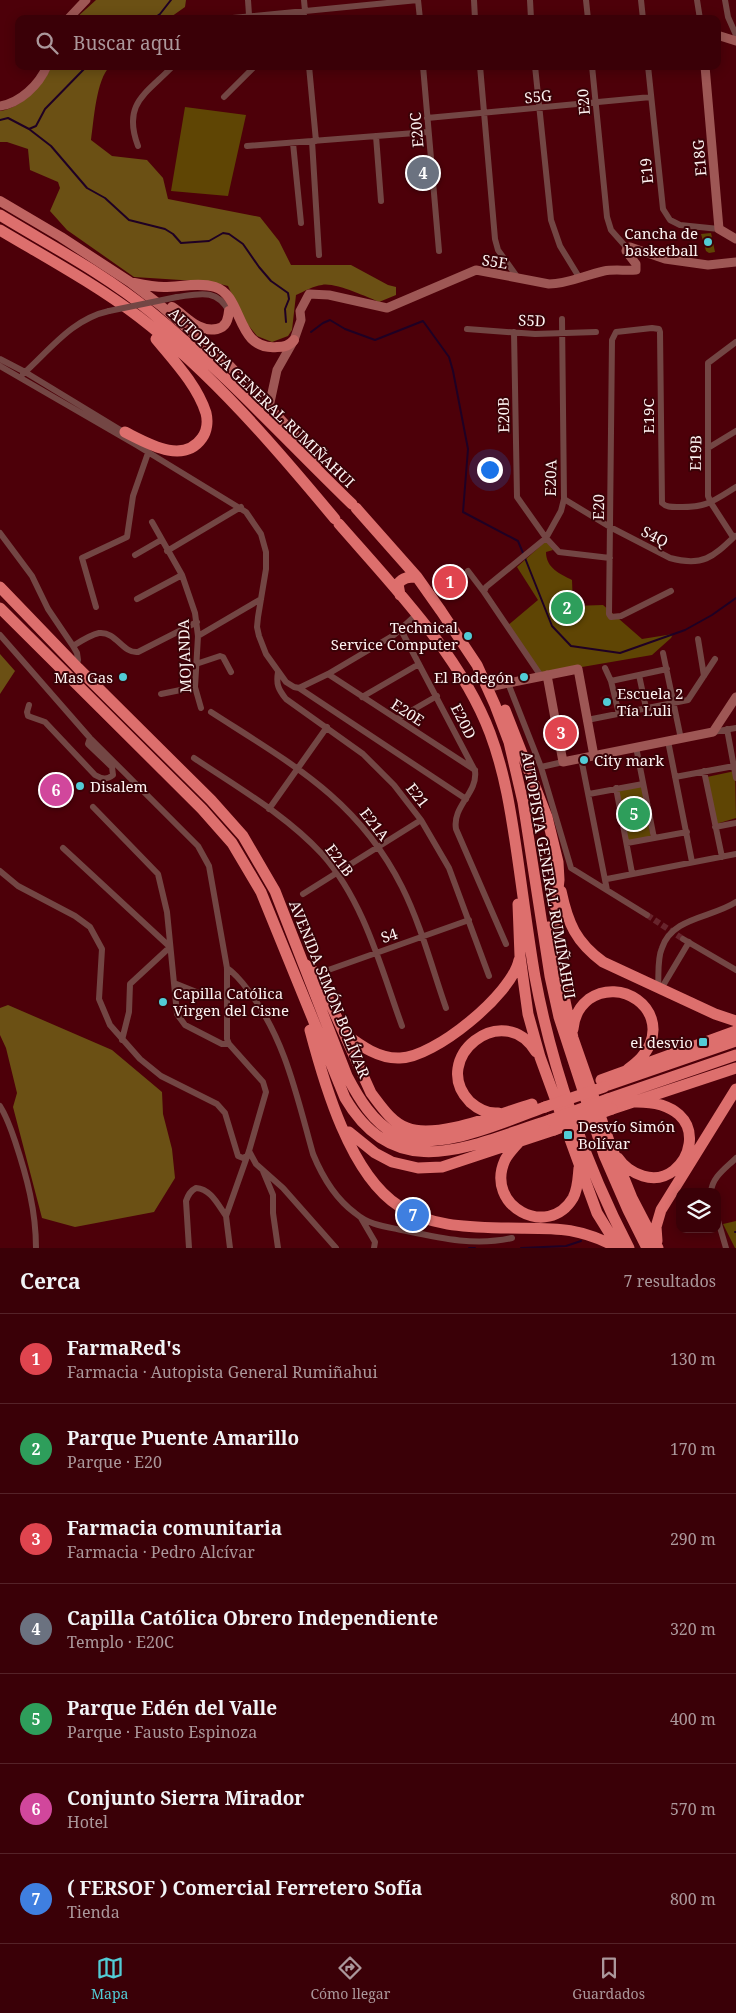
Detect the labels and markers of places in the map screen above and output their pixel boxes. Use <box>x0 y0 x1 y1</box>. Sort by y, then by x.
pin: 4 <box>407 154 439 192</box>
place label: Cancha de basketball <box>624 223 698 260</box>
marker: Cancha de basketball <box>702 236 714 248</box>
pin: 1 <box>434 563 466 601</box>
pin: 2 <box>551 589 583 627</box>
place label: Technical Service Computer <box>331 617 458 654</box>
marker: Technical Service Computer <box>462 630 474 642</box>
place label: Mas Gas <box>54 667 113 687</box>
place label: El Bodegón <box>434 667 514 687</box>
marker: Mas Gas <box>117 671 129 683</box>
marker: El Bodegón <box>518 671 530 683</box>
place label: Escuela 2 Tía Luli <box>617 683 683 720</box>
marker: Escuela 2 Tía Luli <box>601 696 613 708</box>
pin: 3 <box>545 714 577 752</box>
place label: City mark <box>594 750 664 770</box>
marker: City mark <box>578 754 590 766</box>
pin: 6 <box>40 771 72 809</box>
place label: Disalem <box>90 776 148 796</box>
marker: Disalem <box>74 780 86 792</box>
pin: 5 <box>618 795 650 833</box>
place label: Capilla Católica Virgen del Cisne <box>173 983 289 1020</box>
marker: Capilla Católica Virgen del Cisne <box>157 996 169 1008</box>
place label: el desvio <box>630 1032 693 1052</box>
marker: el desvio <box>697 1036 709 1048</box>
place label: Desvío Simón Bolívar <box>578 1116 676 1153</box>
marker: Desvío Simón Bolívar <box>562 1129 574 1141</box>
pin: 7 <box>397 1196 429 1234</box>

